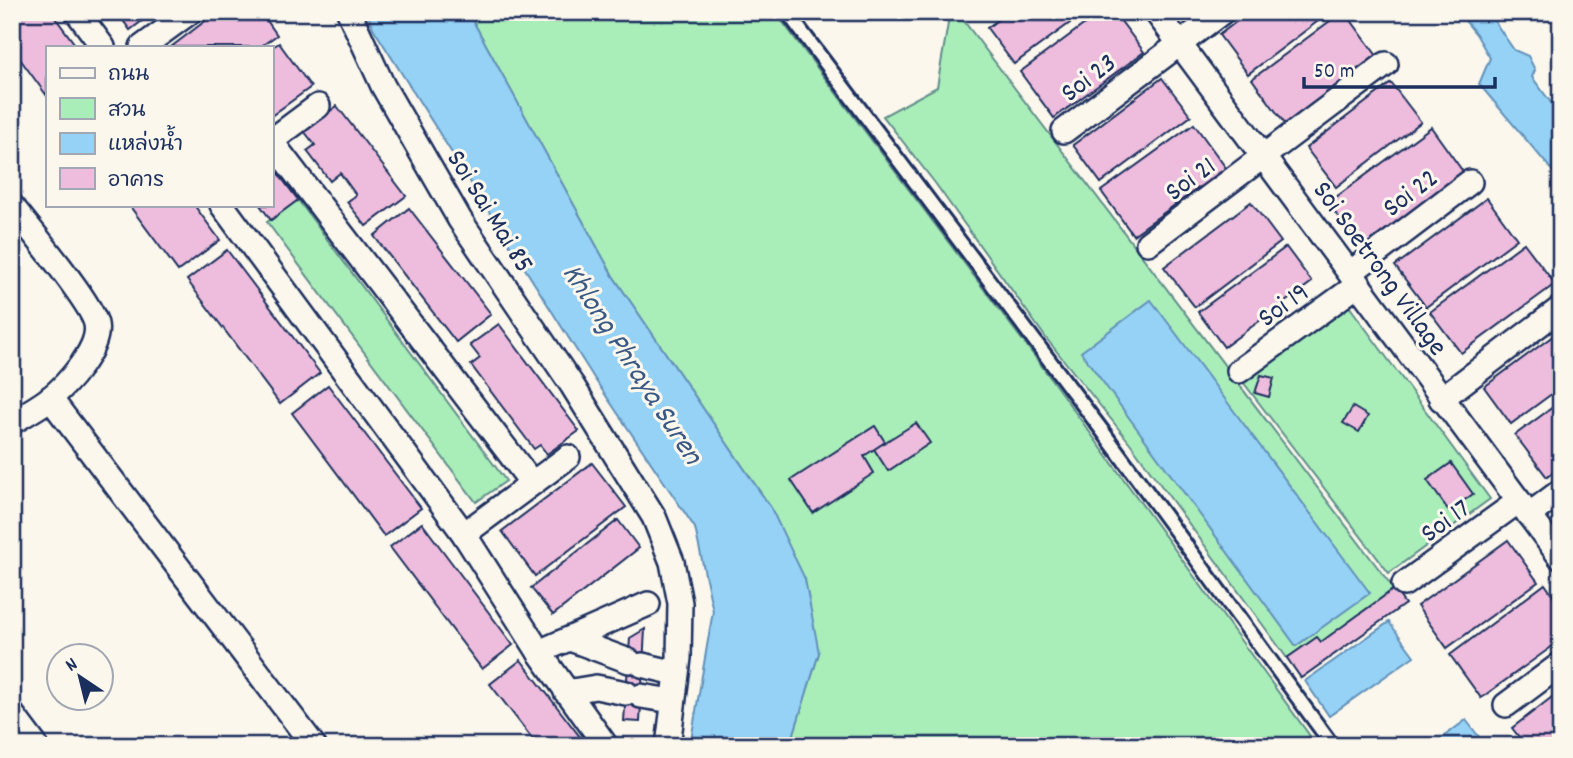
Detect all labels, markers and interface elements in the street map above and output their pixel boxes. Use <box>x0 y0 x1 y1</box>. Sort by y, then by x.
legend <box>46 46 273 206</box>
street label: Soi 23 <box>1054 46 1126 114</box>
scale bar <box>1304 46 1494 90</box>
text: 50 m <box>1314 58 1354 88</box>
text: ถนน <box>108 61 149 91</box>
text: สวน <box>108 97 145 127</box>
text: แหล่งน้ำ <box>108 124 183 161</box>
street label: Soi Sai Mai 85 <box>434 143 541 282</box>
street label: Soi 21 <box>1158 149 1226 213</box>
street label: Soi 22 <box>1376 161 1448 229</box>
text: อาคาร <box>108 167 164 197</box>
street label: Soi Soetrong Village <box>1301 174 1455 366</box>
water label: Khlong Phraya Suren <box>549 256 712 475</box>
street label: Soi 19 <box>1251 275 1319 339</box>
street label: Soi 17 <box>1414 491 1480 555</box>
north arrow <box>46 642 116 712</box>
text: N <box>61 652 84 680</box>

